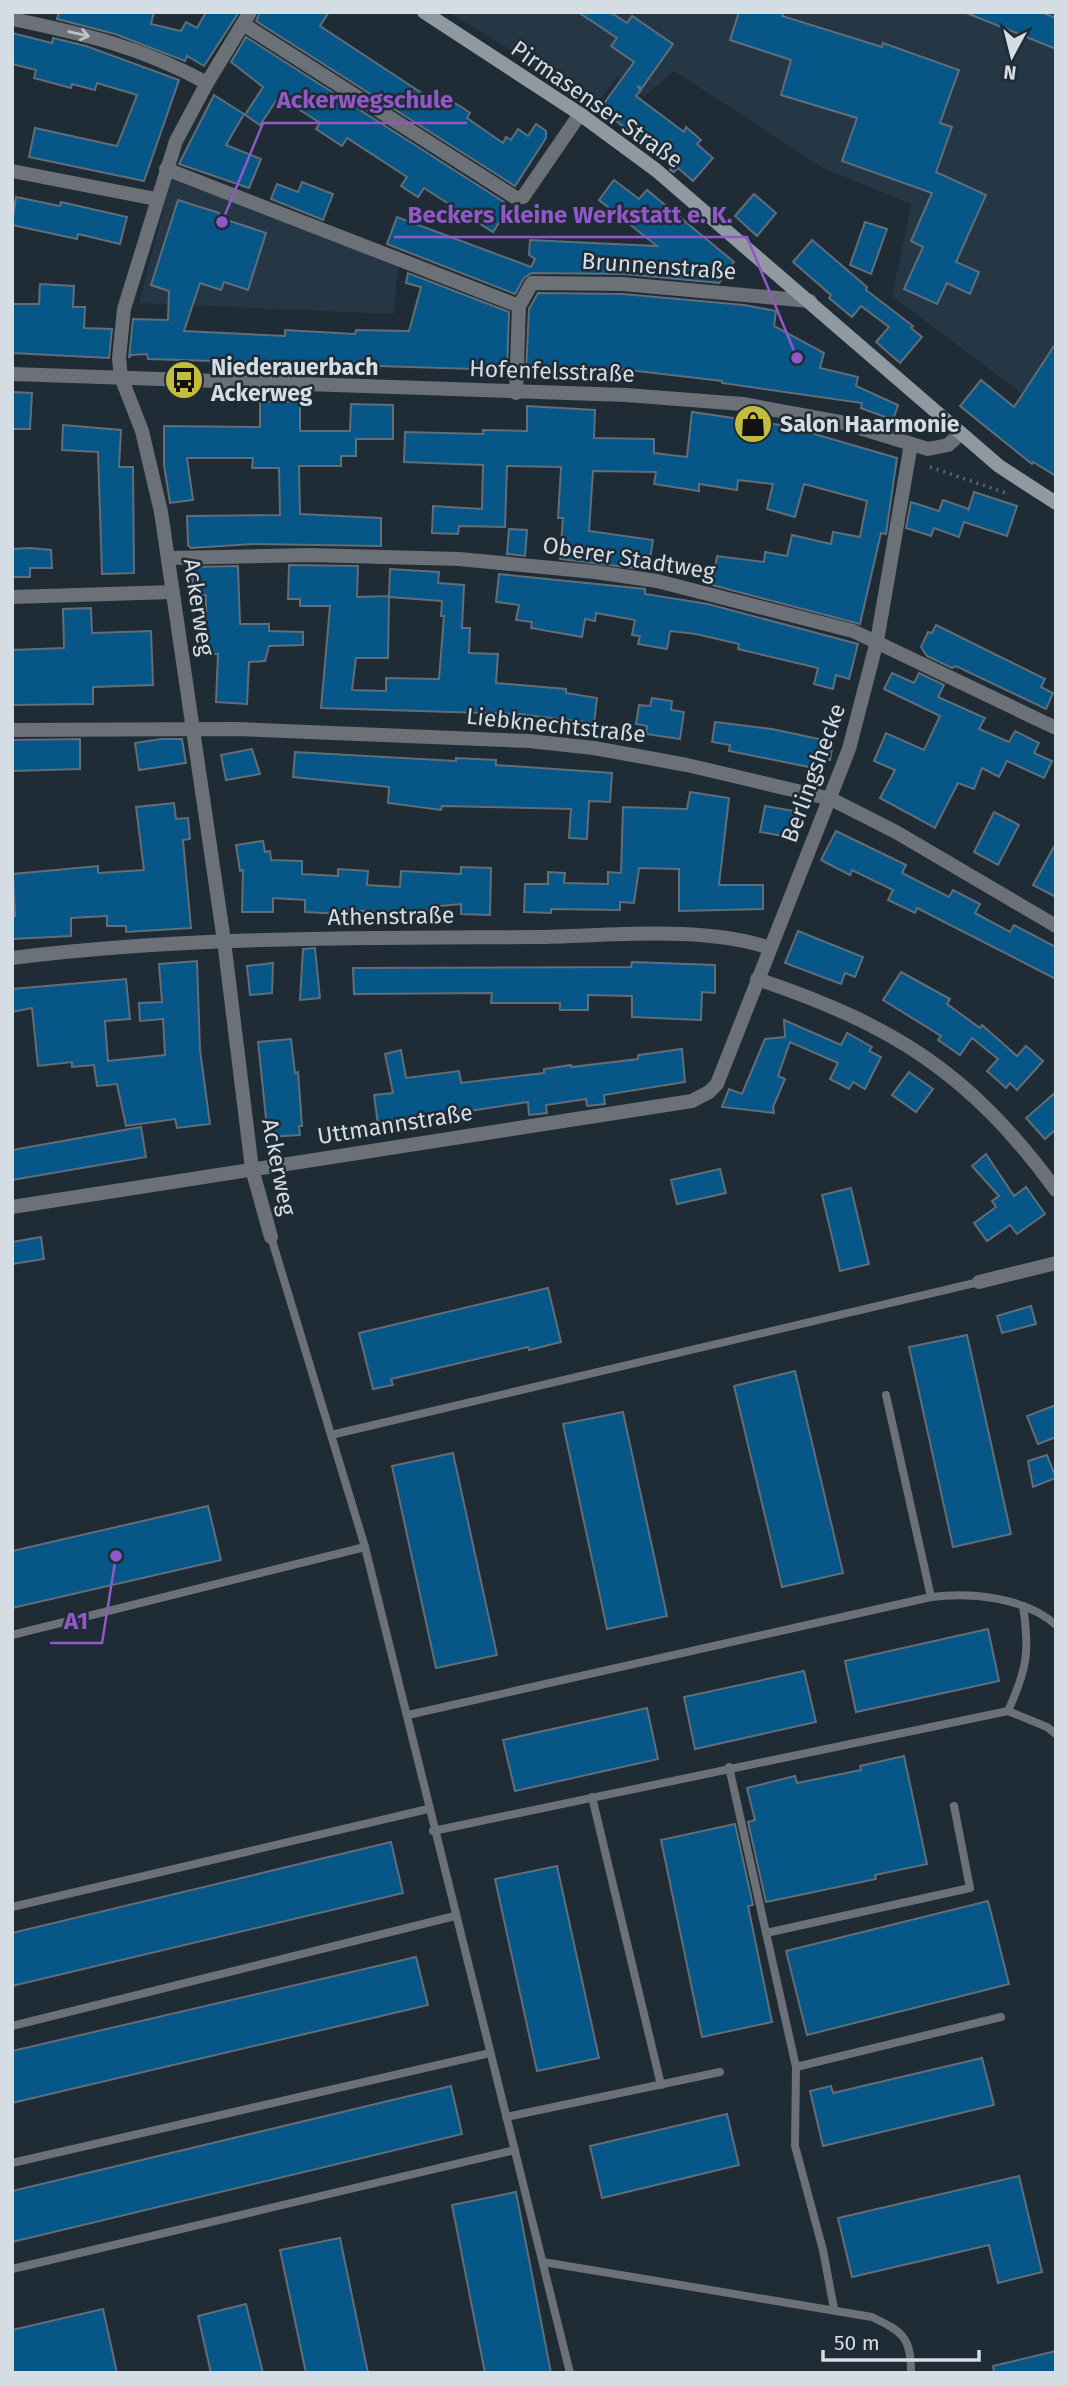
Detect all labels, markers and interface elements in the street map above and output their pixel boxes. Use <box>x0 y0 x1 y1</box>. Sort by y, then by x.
north arrow <box>977 21 1047 91</box>
one-way arrow <box>67 28 90 42</box>
street label: Pirmasenser Straße <box>506 34 688 174</box>
text: N <box>1002 60 1018 85</box>
callout: Ackerwegschule <box>263 78 467 123</box>
text: Ackerwegschule <box>276 86 453 114</box>
callout: Beckers kleine Werkstatt e. K. <box>394 192 747 237</box>
text: Beckers kleine Werkstatt e. K. <box>408 201 733 229</box>
street label: Brunnenstraße <box>581 247 737 285</box>
place label: Niederauerbach Ackerweg <box>210 353 378 407</box>
street label: Hofenfelsstraße <box>469 354 635 388</box>
bus stop icon: Niederauerbach Ackerweg <box>163 359 205 401</box>
shop icon: Salon Haarmonie <box>732 403 774 445</box>
place label: Salon Haarmonie <box>780 410 960 438</box>
street label: Oberer Stadtweg <box>541 531 717 585</box>
street label: Ackerweg <box>177 556 221 658</box>
street label: Berlingshecke <box>775 700 851 846</box>
street label: Liebknechtstraße <box>465 702 647 748</box>
street label: Athenstraße <box>327 901 455 931</box>
street label: Uttmannstraße <box>315 1098 475 1150</box>
street label: Ackerweg <box>256 1116 302 1218</box>
callout: A1 <box>50 1598 102 1643</box>
text: A1 <box>63 1607 88 1635</box>
scale bar <box>823 2318 979 2362</box>
text: 50 m <box>834 2330 880 2356</box>

